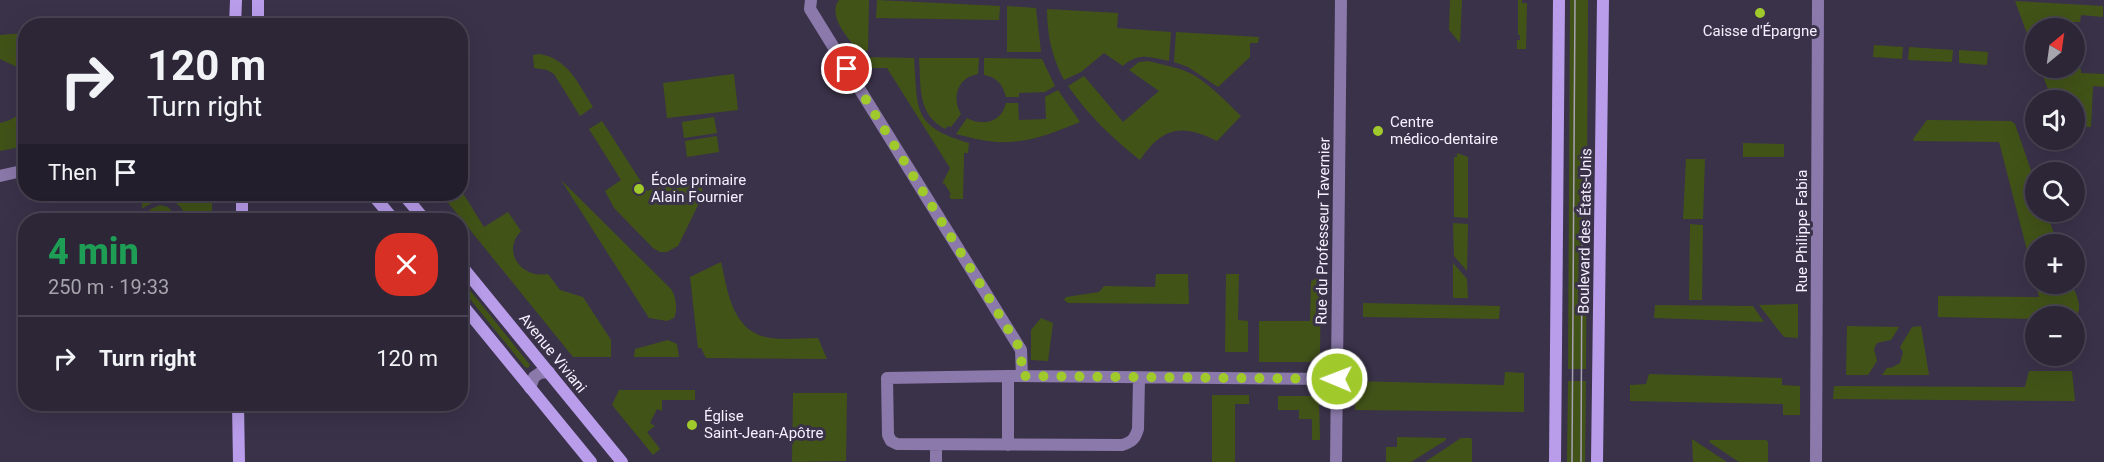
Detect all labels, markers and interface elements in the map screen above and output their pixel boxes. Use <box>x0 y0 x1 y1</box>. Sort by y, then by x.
marker: Caisse d'Épargne <box>1753 6 1767 20</box>
north arrow <box>2025 18 2085 78</box>
map controls <box>2025 18 2085 366</box>
place label: Caisse d'Épargne <box>1703 22 1817 40</box>
text: 120 m <box>147 41 266 90</box>
icon: right <box>48 42 126 120</box>
pin <box>821 43 872 94</box>
icon: arrive <box>830 52 863 85</box>
button: sound <box>2025 90 2085 150</box>
text: Turn right <box>147 91 262 123</box>
place label: Centre médico-dentaire <box>1390 113 1498 148</box>
marker: Centre médico-dentaire <box>1371 124 1385 138</box>
street label: Rue du Professeur Tavernier <box>1312 137 1334 325</box>
street label: Boulevard des États-Unis <box>1575 148 1595 314</box>
icon: arrive <box>109 156 142 189</box>
text: Then <box>48 160 97 185</box>
button: search <box>2025 162 2085 222</box>
street label: Rue Philippe Fabia <box>1793 170 1811 292</box>
place label: École primaire Alain Fournier <box>651 171 746 206</box>
marker: École primaire Alain Fournier <box>632 182 646 196</box>
text: 4 min <box>48 231 139 273</box>
button: close <box>375 233 438 296</box>
button: + <box>2025 234 2085 294</box>
text: 250 m · 19:33 <box>48 275 169 299</box>
button: − <box>2025 306 2085 366</box>
street label: Avenue Viviani <box>515 310 591 396</box>
icon: right <box>48 342 81 375</box>
text: Turn right <box>99 346 196 371</box>
text: 120 m <box>376 346 438 371</box>
position arrow <box>1305 347 1369 411</box>
place label: Église Saint-Jean-Apôtre <box>704 407 823 442</box>
marker: Église Saint-Jean-Apôtre <box>685 418 699 432</box>

